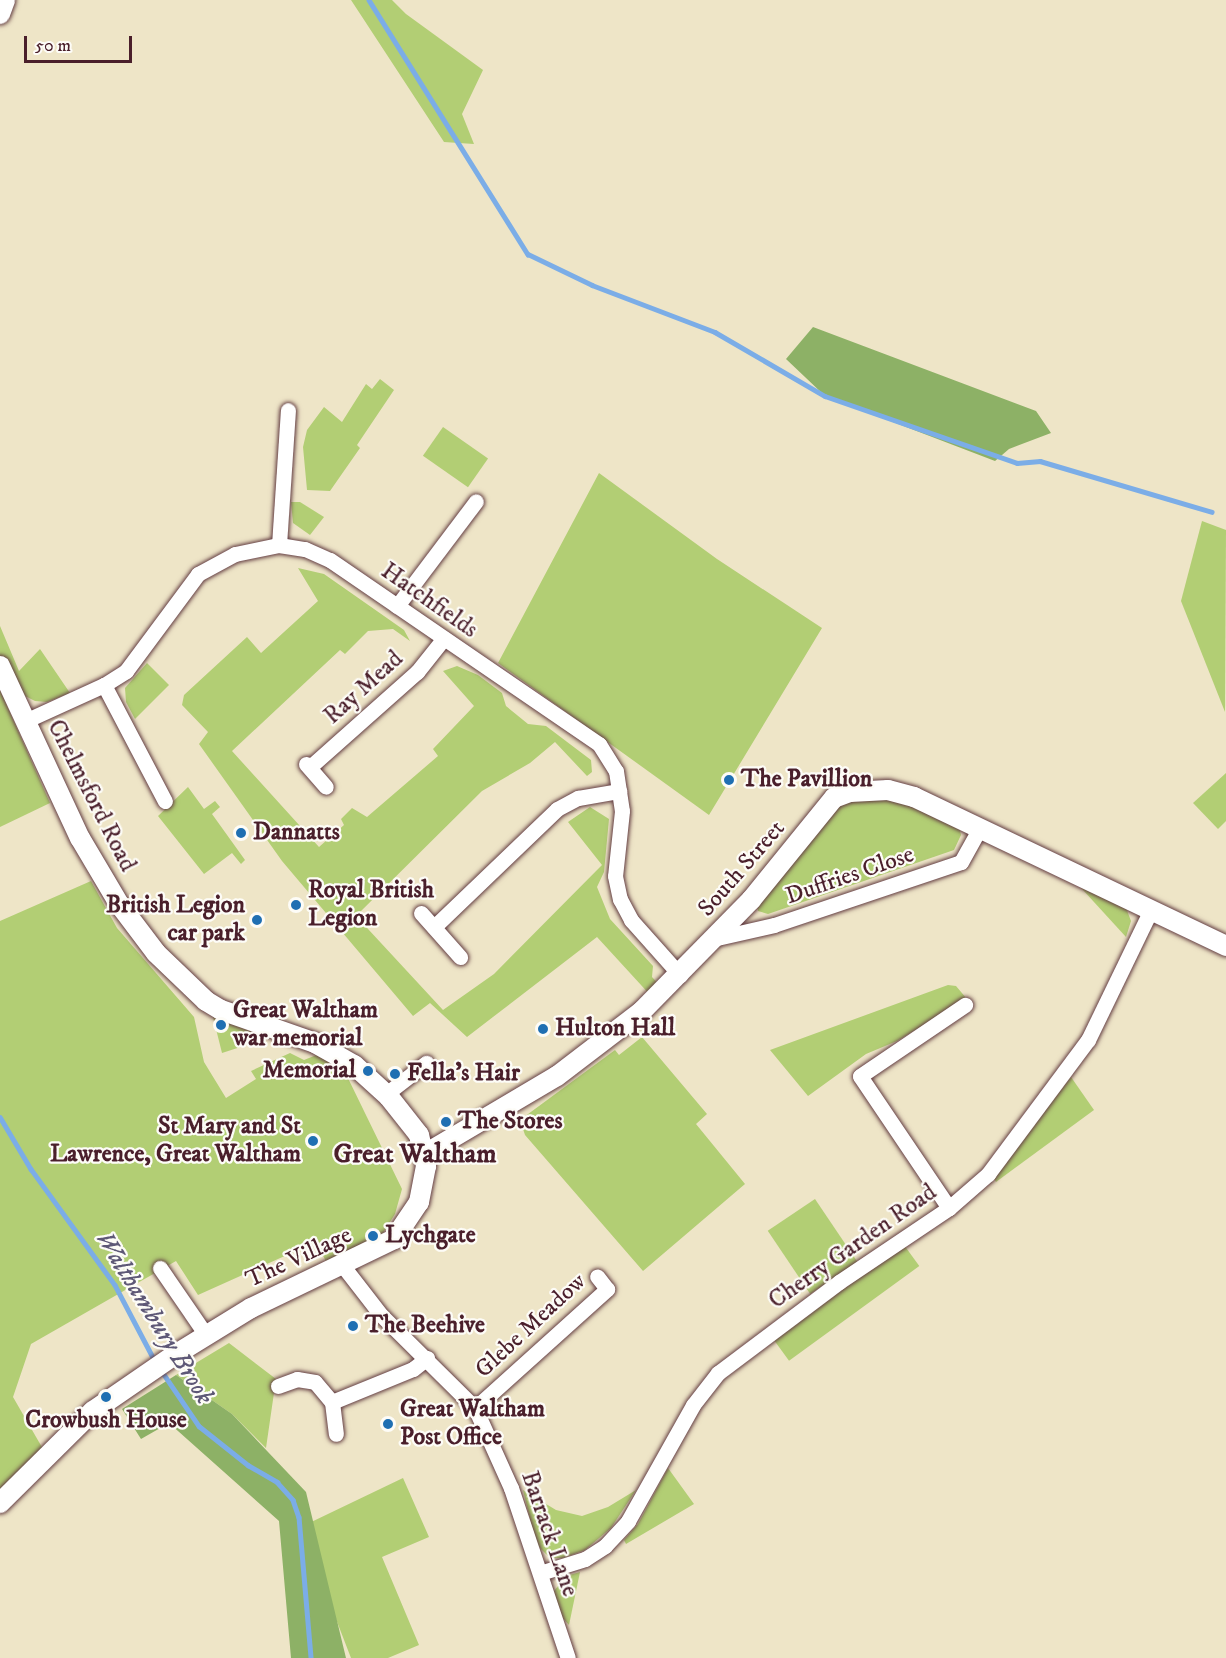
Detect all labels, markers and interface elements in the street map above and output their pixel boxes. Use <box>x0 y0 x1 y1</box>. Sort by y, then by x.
scale bar <box>27 24 135 62</box>
text: 50 m <box>35 35 71 57</box>
street label: Hatchfields <box>375 557 483 645</box>
street label: Ray Mead <box>319 645 409 731</box>
street label: Chelmsford Road <box>40 715 142 877</box>
place label: The Pavillion <box>741 766 872 794</box>
marker: The Pavillion <box>722 773 736 787</box>
street label: South Street <box>692 815 792 923</box>
place label: Dannatts <box>253 819 340 847</box>
marker: Dannatts <box>234 826 248 840</box>
street label: Duffries Close <box>782 841 918 911</box>
place label: Royal British Legion <box>308 877 434 933</box>
place label: British Legion car park <box>106 892 245 948</box>
marker: Royal British Legion <box>289 898 303 912</box>
marker: British Legion car park <box>250 913 264 927</box>
place label: Great Waltham war memorial <box>233 997 378 1053</box>
place label: Hulton Hall <box>555 1015 675 1043</box>
marker: Great Waltham war memorial <box>214 1018 228 1032</box>
marker: Hulton Hall <box>536 1022 550 1036</box>
place label: Memorial <box>262 1057 356 1085</box>
place label: Fella's Hair <box>407 1060 520 1088</box>
marker: Memorial <box>361 1064 375 1078</box>
marker: Fella's Hair <box>388 1067 402 1081</box>
place label: The Stores <box>458 1108 563 1136</box>
place label: St Mary and St Lawrence, Great Waltham <box>50 1113 301 1169</box>
marker: The Stores <box>439 1115 453 1129</box>
marker: St Mary and St Lawrence, Great Waltham <box>306 1134 320 1148</box>
district label: Great Waltham <box>333 1139 497 1171</box>
street label: Cherry Garden Road <box>764 1178 942 1316</box>
street label: The Village <box>242 1221 356 1295</box>
place label: Lychgate <box>385 1222 476 1250</box>
water label: Walthambury Brook <box>88 1226 220 1410</box>
marker: Lychgate <box>366 1229 380 1243</box>
street label: Glebe Meadow <box>470 1267 592 1385</box>
place label: The Beehive <box>365 1312 485 1340</box>
marker: The Beehive <box>346 1319 360 1333</box>
marker: Crowbush House <box>99 1390 113 1404</box>
place label: Great Waltham Post Office <box>400 1396 545 1452</box>
place label: Crowbush House <box>25 1407 187 1435</box>
marker: Great Waltham Post Office <box>381 1417 395 1431</box>
street label: Barrack Lane <box>514 1468 584 1600</box>

